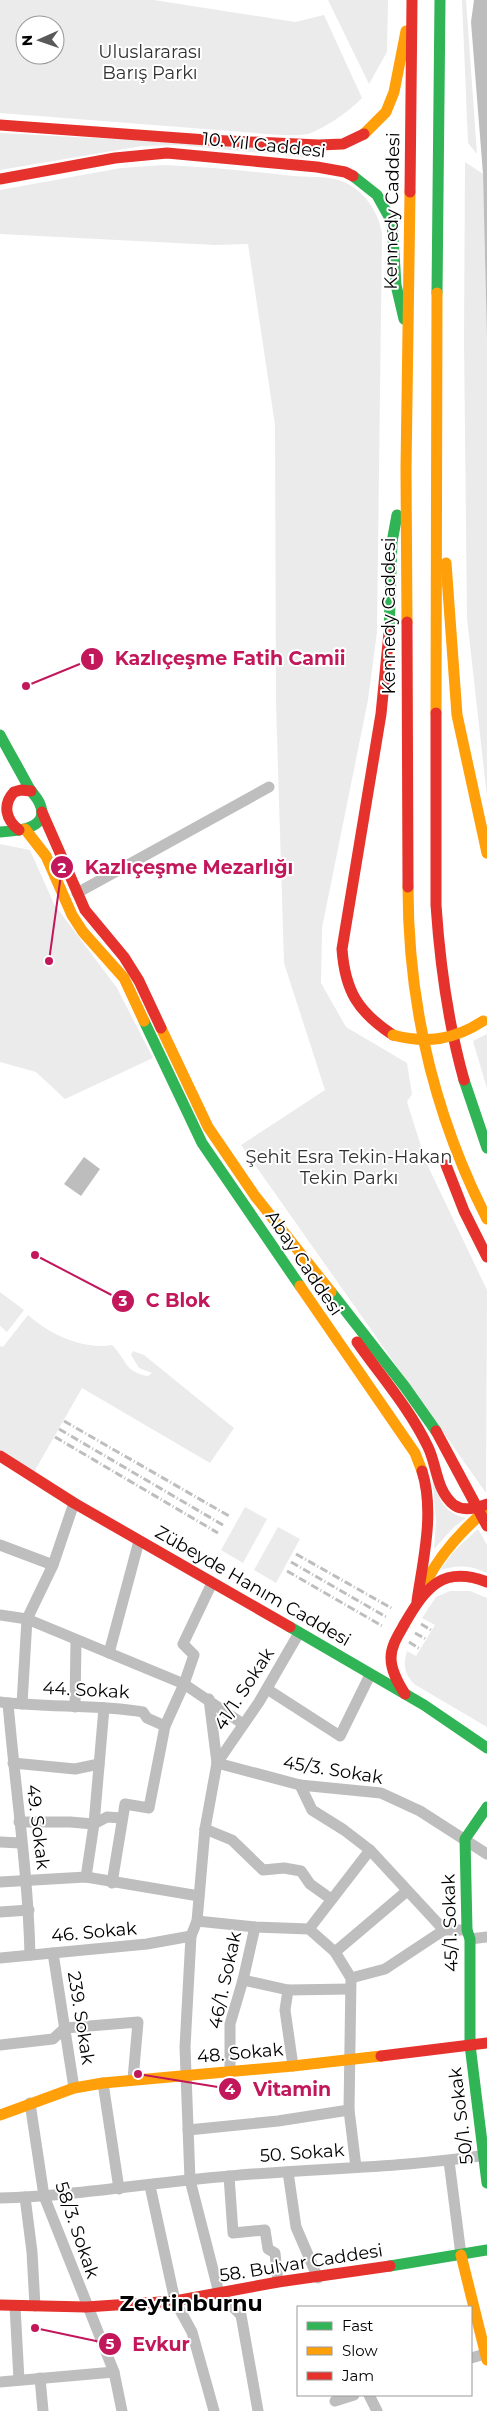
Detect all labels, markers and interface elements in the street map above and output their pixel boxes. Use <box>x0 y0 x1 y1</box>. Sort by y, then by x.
north arrow <box>15 15 65 65</box>
text: N <box>18 34 36 46</box>
park label: Uluslararası Barış Parkı <box>98 41 202 84</box>
street label: 10. Yıl Caddesi <box>201 128 327 162</box>
street label: Kennedy Caddesi <box>380 132 404 290</box>
street label: Kennedy Caddesi <box>378 537 400 695</box>
callout: Kazlıçeşme Fatih Camii <box>79 642 355 676</box>
text: Kazlıçeşme Fatih Camii <box>115 647 345 670</box>
text: 1 <box>89 649 95 668</box>
callout: Kazlıçeşme Mezarlığı <box>49 850 303 884</box>
text: Kazlıçeşme Mezarlığı <box>85 856 293 879</box>
text: 2 <box>58 858 67 877</box>
park label: Şehit Esra Tekin-Hakan Tekin Parkı <box>246 1146 452 1189</box>
street label: Abay Caddesi <box>261 1206 347 1320</box>
callout: C Blok <box>110 1284 220 1318</box>
text: C Blok <box>146 1289 211 1312</box>
text: 3 <box>118 1291 128 1310</box>
street label: Zübeyde Hanım Caddesi <box>151 1521 355 1651</box>
street label: 41/1. Sokak <box>209 1643 279 1734</box>
street label: 44. Sokak <box>42 1677 130 1703</box>
street label: 45/3. Sokak <box>281 1751 385 1789</box>
street label: 49. Sokak <box>22 1783 54 1871</box>
street label: 45/1. Sokak <box>437 1873 463 1972</box>
street label: 46. Sokak <box>50 1917 138 1947</box>
street label: 46/1. Sokak <box>204 1929 246 2031</box>
street label: 239. Sokak <box>63 1970 99 2066</box>
street label: 48. Sokak <box>196 2038 284 2068</box>
street label: 50/1. Sokak <box>444 2066 478 2166</box>
callout: Vitamin <box>218 2072 341 2106</box>
text: Vitamin <box>252 2078 331 2101</box>
text: 4 <box>225 2079 236 2098</box>
street label: 50. Sokak <box>259 2139 345 2167</box>
street label: 58/3. Sokak <box>50 2179 104 2281</box>
street label: 58. Bulvar Caddesi <box>218 2239 384 2287</box>
district label: Zeytinburnu <box>119 2290 263 2317</box>
legend <box>297 2306 472 2396</box>
text: Fast <box>342 2316 373 2335</box>
callout: Evkur <box>98 2327 200 2361</box>
text: Evkur <box>132 2333 190 2356</box>
text: 5 <box>106 2334 115 2353</box>
text: Slow <box>342 2341 378 2360</box>
text: Jam <box>341 2366 374 2385</box>

